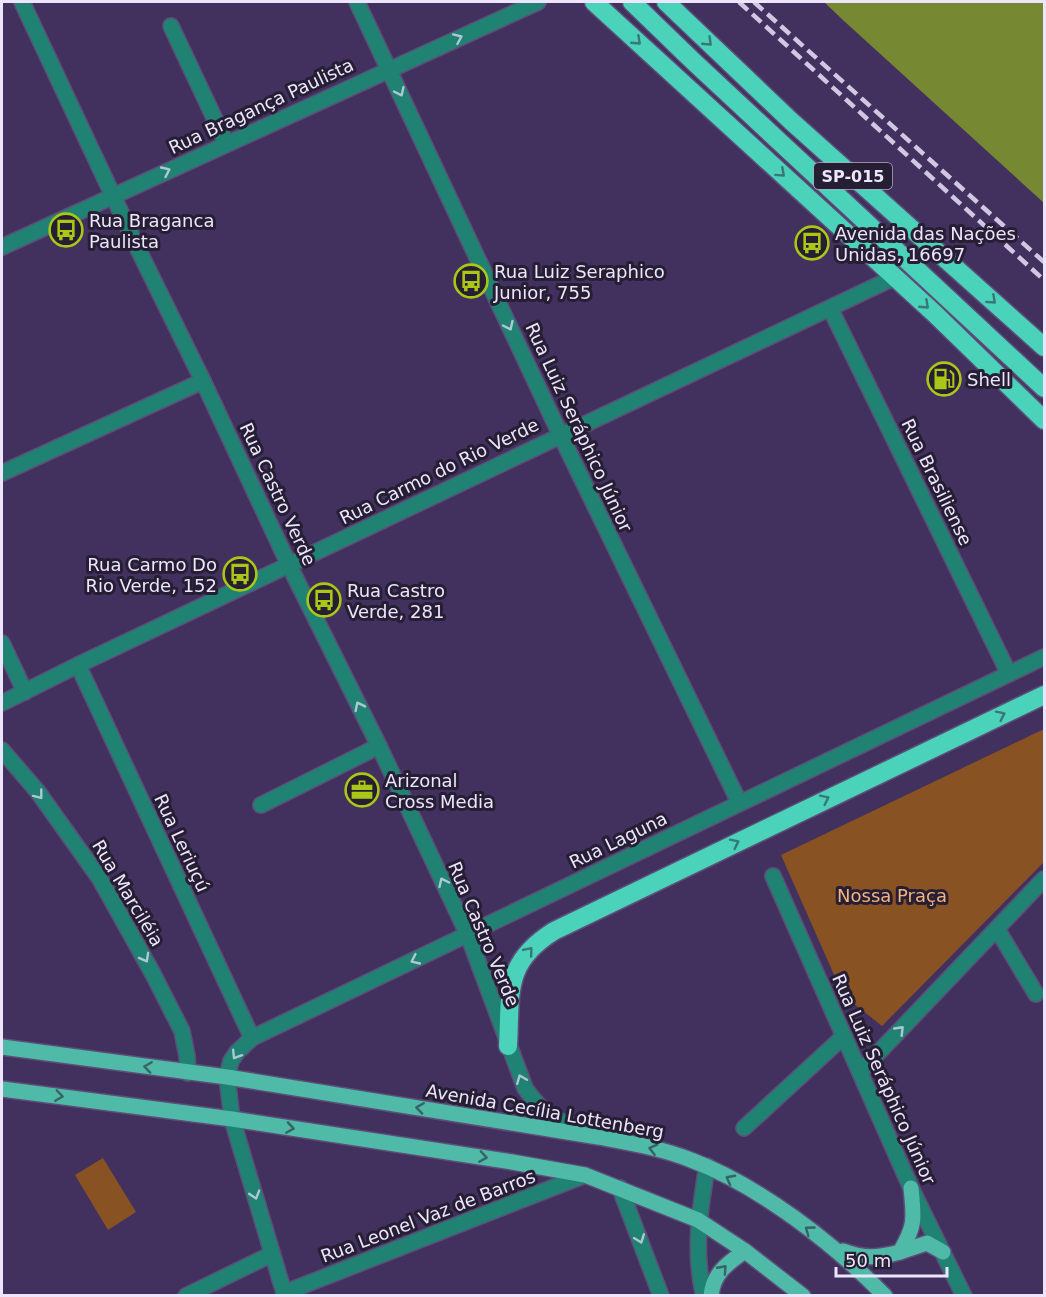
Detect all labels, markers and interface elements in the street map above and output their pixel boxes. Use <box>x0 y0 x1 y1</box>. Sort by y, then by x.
one-way arrow <box>451 33 462 45</box>
one-way arrow <box>631 34 641 45</box>
one-way arrow <box>702 35 712 46</box>
street label: Rua Bragança Paulista <box>165 54 357 158</box>
one-way arrow <box>392 86 404 97</box>
road number: SP-015 <box>814 163 892 189</box>
one-way arrow <box>774 166 785 177</box>
one-way arrow <box>159 167 170 179</box>
place label: Rua Braganca Paulista <box>89 210 214 252</box>
bus stop icon: Rua Braganca Paulista <box>48 212 84 248</box>
place label: Avenida das Nações Unidas, 16697 <box>835 223 1016 265</box>
bus stop icon: Avenida das Nações Unidas, 16697 <box>794 225 830 261</box>
place label: Rua Luiz Seraphico Junior, 755 <box>493 261 665 303</box>
bus stop icon: Rua Luiz Seraphico Junior, 755 <box>453 263 489 299</box>
one-way arrow <box>986 293 996 304</box>
one-way arrow <box>918 298 928 309</box>
street label: Rua Luiz Seráphico Júnior <box>521 319 637 535</box>
one-way arrow <box>502 320 514 331</box>
fuel station icon: Shell <box>926 361 962 397</box>
place label: Shell <box>967 369 1011 390</box>
street label: Rua Carmo do Rio Verde <box>336 414 542 528</box>
street label: Rua Brasiliense <box>897 415 977 549</box>
street label: Rua Castro Verde <box>236 419 320 569</box>
place label: Rua Carmo Do Rio Verde, 152 <box>85 554 217 596</box>
bus stop icon: Rua Carmo Do Rio Verde, 152 <box>222 556 258 592</box>
place label: Rua Castro Verde, 281 <box>347 580 445 622</box>
bus stop icon: Rua Castro Verde, 281 <box>306 582 342 618</box>
one-way arrow <box>355 701 367 712</box>
one-way arrow <box>995 711 1006 723</box>
place label: Arizonal Cross Media <box>385 770 494 812</box>
office icon: Arizonal Cross Media <box>344 772 380 808</box>
one-way arrow <box>32 788 43 799</box>
street label: Rua Leriuçú <box>150 791 214 895</box>
one-way arrow <box>819 795 830 807</box>
street label: Rua Laguna <box>566 807 670 873</box>
street label: Rua Marciléia <box>88 836 168 950</box>
one-way arrow <box>728 838 739 850</box>
street label: Rua Castro Verde <box>444 858 524 1010</box>
one-way arrow <box>438 878 450 889</box>
park label: Nossa Praça <box>837 885 947 906</box>
one-way arrow <box>522 947 533 958</box>
one-way arrow <box>137 952 149 963</box>
one-way arrow <box>410 953 421 965</box>
street label: Rua Luiz Seráphico Júnior <box>828 971 940 1188</box>
one-way arrow <box>893 1026 904 1037</box>
one-way arrow <box>233 1049 244 1060</box>
one-way arrow <box>143 1061 152 1074</box>
one-way arrow <box>516 1074 528 1085</box>
street label: Avenida Cecília Lottenberg <box>424 1080 666 1142</box>
one-way arrow <box>55 1090 64 1102</box>
one-way arrow <box>415 1103 425 1115</box>
one-way arrow <box>284 1121 294 1134</box>
one-way arrow <box>648 1143 658 1156</box>
one-way arrow <box>478 1151 487 1163</box>
street label: Rua Leonel Vaz de Barros <box>318 1165 538 1267</box>
one-way arrow <box>726 1175 736 1186</box>
one-way arrow <box>248 1189 260 1200</box>
one-way arrow <box>805 1226 816 1237</box>
one-way arrow <box>633 1233 645 1244</box>
scale bar <box>836 1240 947 1278</box>
text: 50 m <box>845 1250 891 1271</box>
one-way arrow <box>716 1266 727 1276</box>

